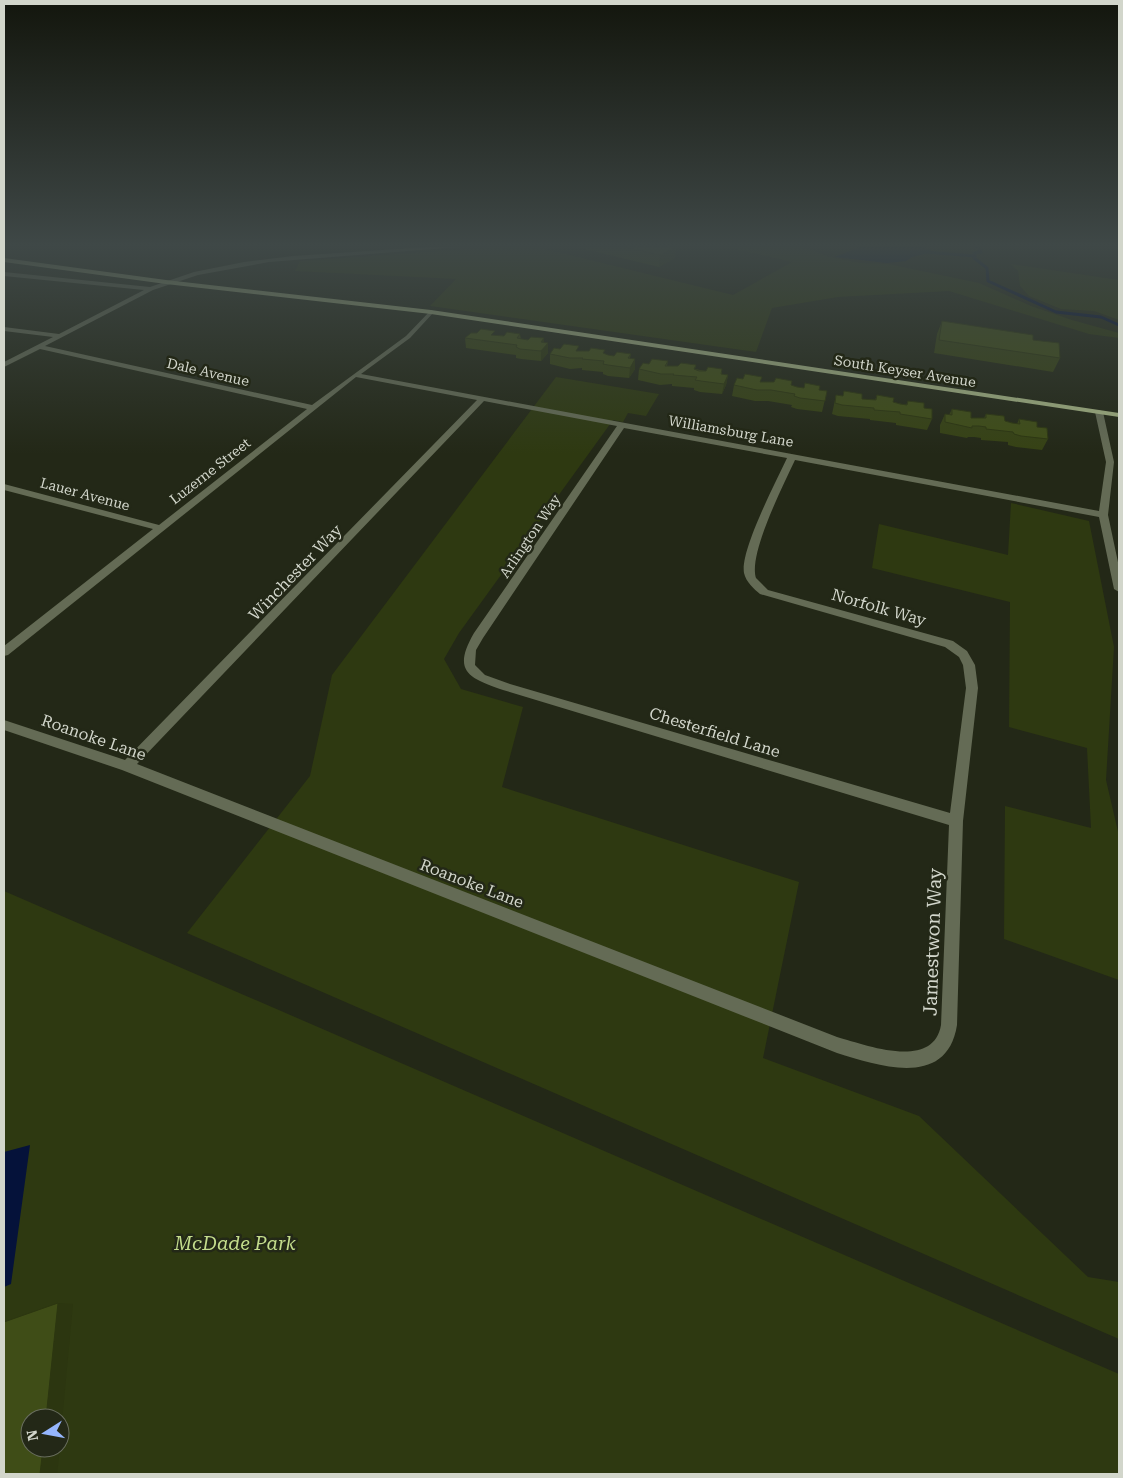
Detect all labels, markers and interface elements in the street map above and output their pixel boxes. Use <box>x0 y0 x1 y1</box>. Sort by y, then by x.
street label: South Keyser Avenue <box>833 352 977 390</box>
street label: Dale Avenue <box>165 355 251 389</box>
street label: Williamsburg Lane <box>667 412 795 450</box>
street label: Luzerne Street <box>167 435 253 507</box>
street label: Lauer Avenue <box>38 474 132 514</box>
street label: Arlington Way <box>496 491 564 581</box>
street label: Winchester Way <box>245 520 346 624</box>
street label: Norfolk Way <box>829 585 929 630</box>
street label: Chesterfield Lane <box>647 704 783 761</box>
street label: Roanoke Lane <box>39 711 149 764</box>
street label: Roanoke Lane <box>417 855 527 912</box>
street label: Jamestwon Way <box>918 867 947 1016</box>
park label: McDade Park <box>173 1232 296 1255</box>
north arrow <box>20 1408 70 1458</box>
text: N <box>23 1428 41 1442</box>

